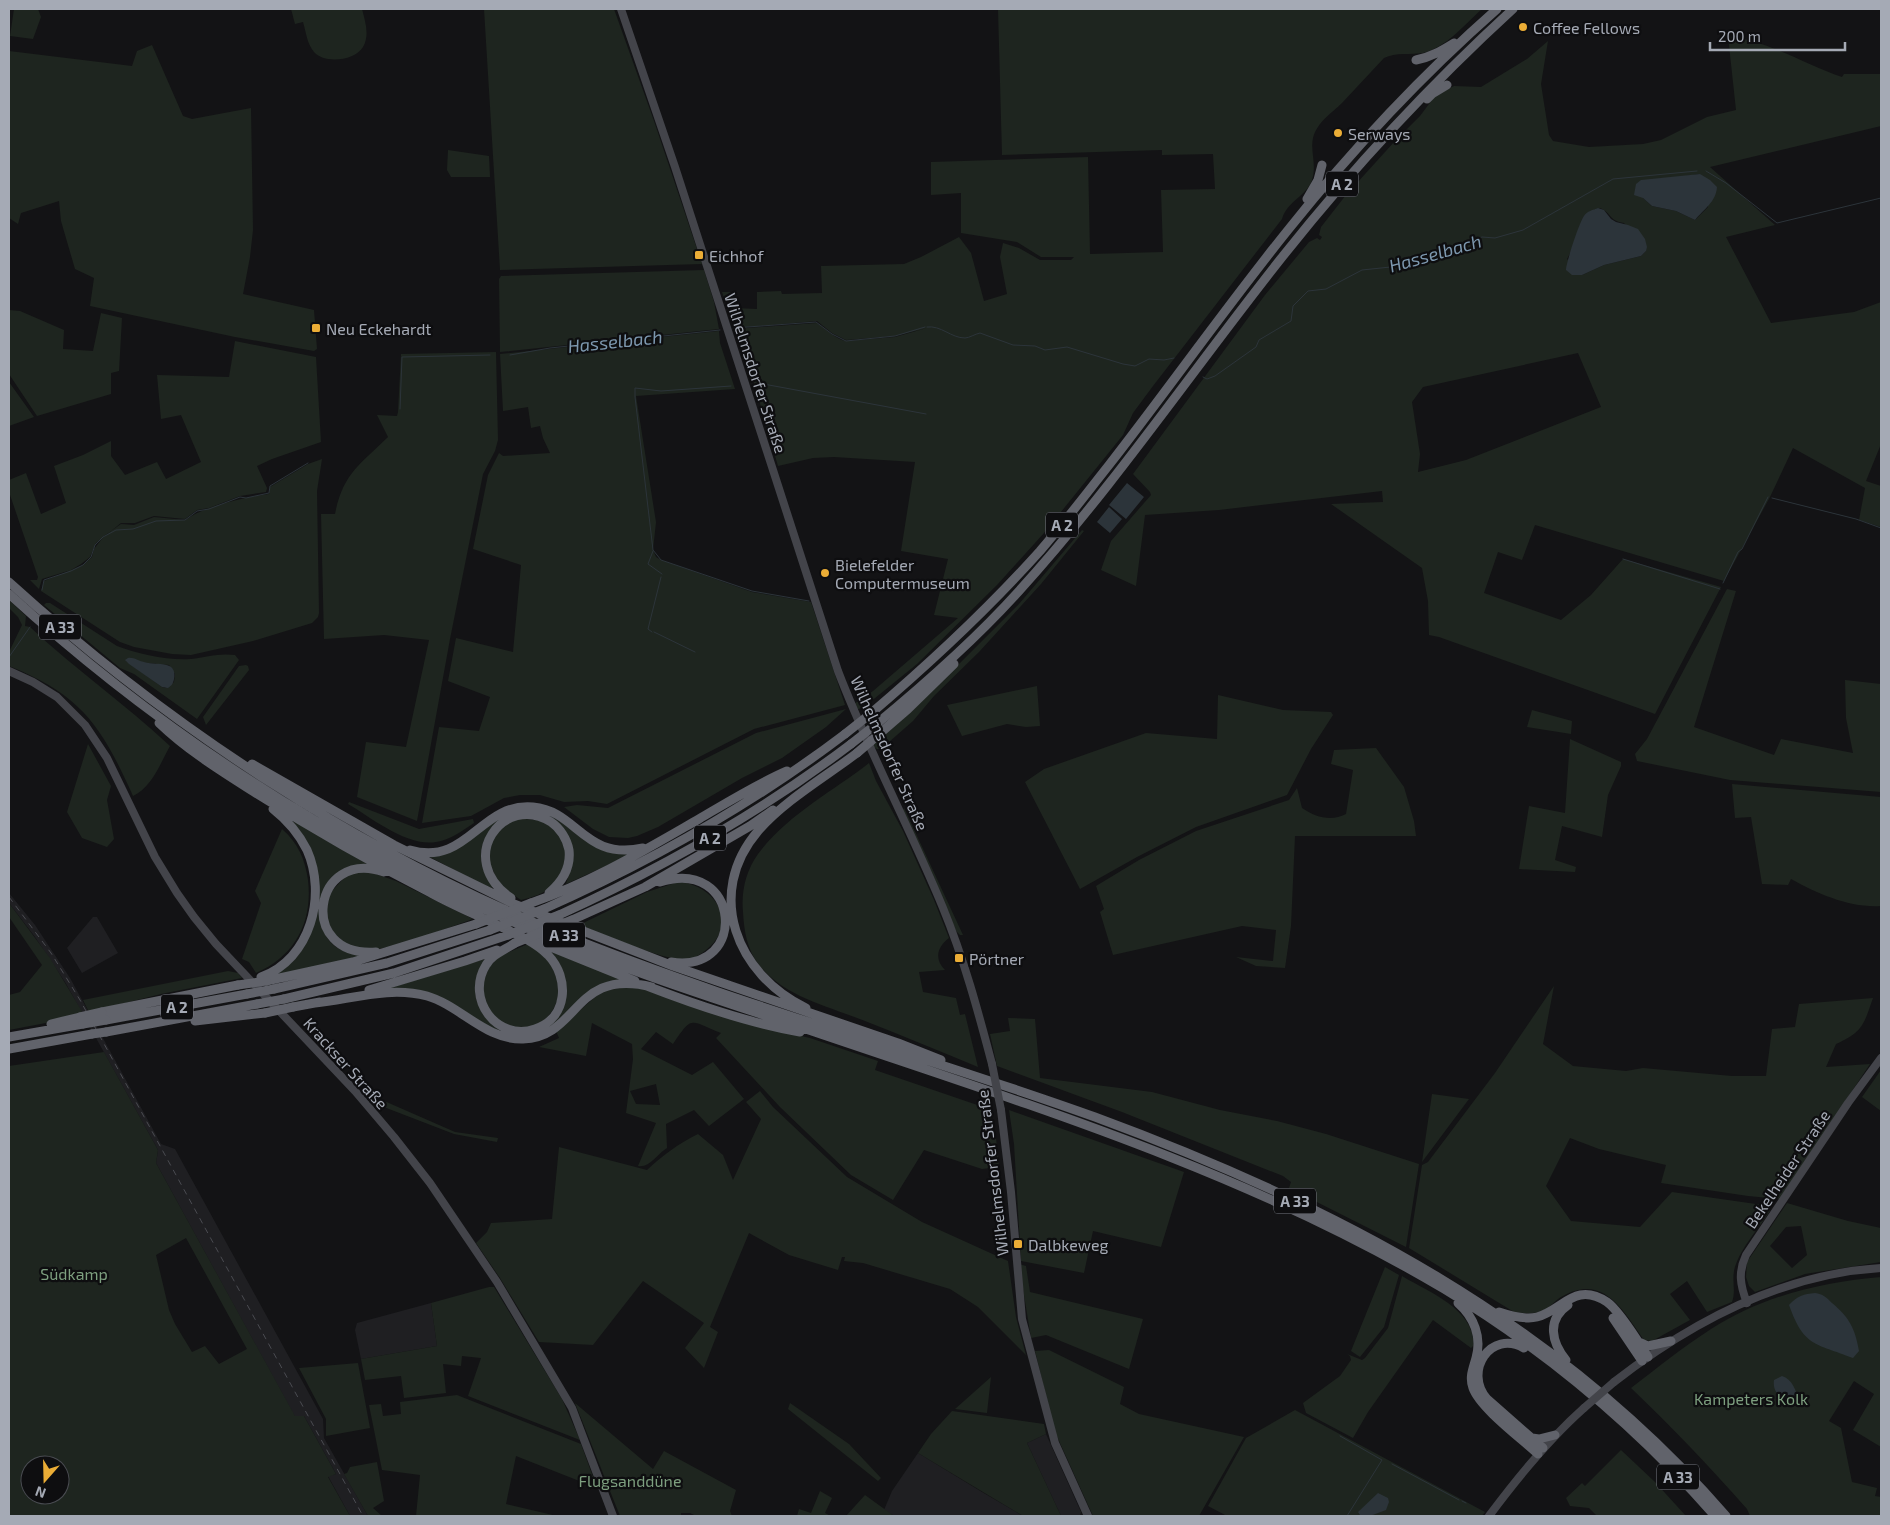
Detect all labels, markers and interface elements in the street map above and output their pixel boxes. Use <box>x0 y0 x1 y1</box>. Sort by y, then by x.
place label: Coffee Fellows <box>1533 18 1640 37</box>
scale bar <box>1710 20 1845 52</box>
marker: Coffee Fellows <box>1517 21 1529 33</box>
text: 200 m <box>1718 27 1761 45</box>
place label: Serways <box>1348 124 1411 143</box>
marker: Serways <box>1332 127 1344 139</box>
road number: A 2 <box>1326 172 1358 196</box>
water label: Hasselbach <box>1386 229 1484 277</box>
place label: Eichhof <box>709 246 764 265</box>
marker: Eichhof <box>693 249 705 261</box>
street label: Wilhelmsdorfer Straße <box>721 291 791 455</box>
place label: Neu Eckehardt <box>326 319 431 338</box>
marker: Neu Eckehardt <box>310 322 322 334</box>
water label: Hasselbach <box>567 325 663 357</box>
road number: A 2 <box>1046 512 1078 538</box>
place label: Bielefelder Computermuseum <box>835 555 970 592</box>
marker: Bielefelder Computermuseum <box>819 567 831 579</box>
road number: A 33 <box>39 614 81 640</box>
street label: Wilhelmsdorfer Straße <box>847 673 933 833</box>
road number: A 2 <box>694 826 726 850</box>
road number: A 33 <box>543 922 585 948</box>
place label: Pörtner <box>969 949 1025 968</box>
marker: Pörtner <box>953 952 965 964</box>
road number: A 2 <box>161 994 193 1020</box>
street label: Krackser Straße <box>300 1013 392 1113</box>
street label: Wilhelmsdorfer Straße <box>972 1089 1012 1257</box>
street label: Bekelheider Straße <box>1740 1106 1834 1232</box>
road number: A 33 <box>1274 1188 1316 1214</box>
place label: Dalbkeweg <box>1028 1235 1109 1254</box>
marker: Dalbkeweg <box>1012 1238 1024 1250</box>
park label: Südkamp <box>40 1264 108 1283</box>
park label: Kampeters Kolk <box>1694 1389 1808 1408</box>
north arrow <box>20 1455 70 1505</box>
road number: A 33 <box>1657 1464 1699 1490</box>
park label: Flugsanddüne <box>579 1471 681 1490</box>
text: N <box>33 1483 48 1502</box>

